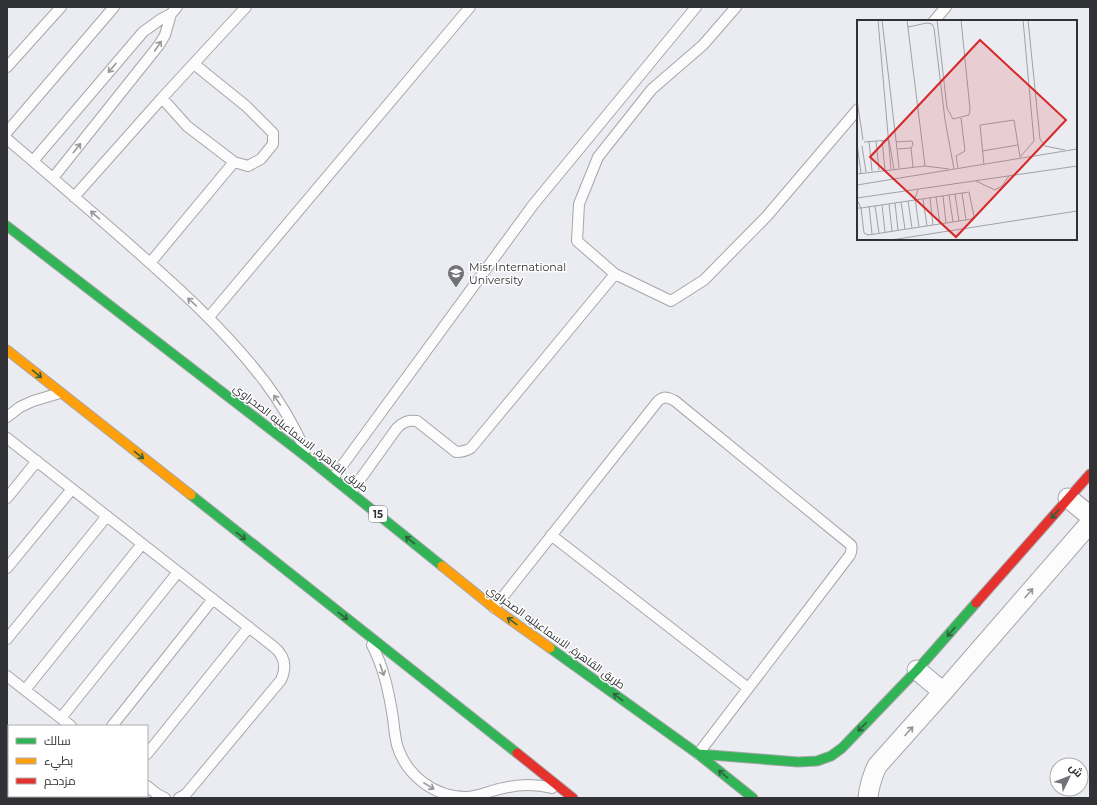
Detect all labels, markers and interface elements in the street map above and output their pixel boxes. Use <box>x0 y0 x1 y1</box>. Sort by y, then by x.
inset map <box>857 20 1077 240</box>
one-way arrow <box>154 41 162 52</box>
one-way arrow <box>108 63 117 73</box>
one-way arrow <box>73 142 82 153</box>
one-way arrow <box>90 211 101 220</box>
place label: Misr International University <box>469 260 566 287</box>
school or university icon: Misr International University <box>446 263 466 288</box>
one-way arrow <box>187 297 197 307</box>
one-way arrow <box>32 370 43 379</box>
street label: طريق القاهرة, الاسماعيليه الصحراوي <box>229 381 371 497</box>
one-way arrow <box>273 395 281 406</box>
one-way arrow <box>134 451 145 459</box>
road number: 15 <box>369 506 387 522</box>
one-way arrow <box>1050 509 1060 519</box>
one-way arrow <box>236 531 247 540</box>
one-way arrow <box>405 536 416 545</box>
street label: طريق القاهرة, الاسماعيليه الصحراوي <box>483 582 628 694</box>
one-way arrow <box>1024 589 1033 599</box>
one-way arrow <box>338 612 349 621</box>
one-way arrow <box>507 617 518 625</box>
one-way arrow <box>946 626 955 637</box>
one-way arrow <box>379 664 387 676</box>
one-way arrow <box>613 692 624 701</box>
one-way arrow <box>858 722 867 732</box>
legend <box>8 725 148 797</box>
one-way arrow <box>904 726 913 736</box>
text: سالك <box>44 733 71 748</box>
text: بطيء <box>44 753 73 771</box>
north arrow <box>1049 757 1089 797</box>
text: ش <box>1066 760 1086 780</box>
one-way arrow <box>717 769 728 778</box>
text: مزدحم <box>44 773 76 789</box>
one-way arrow <box>423 782 434 790</box>

